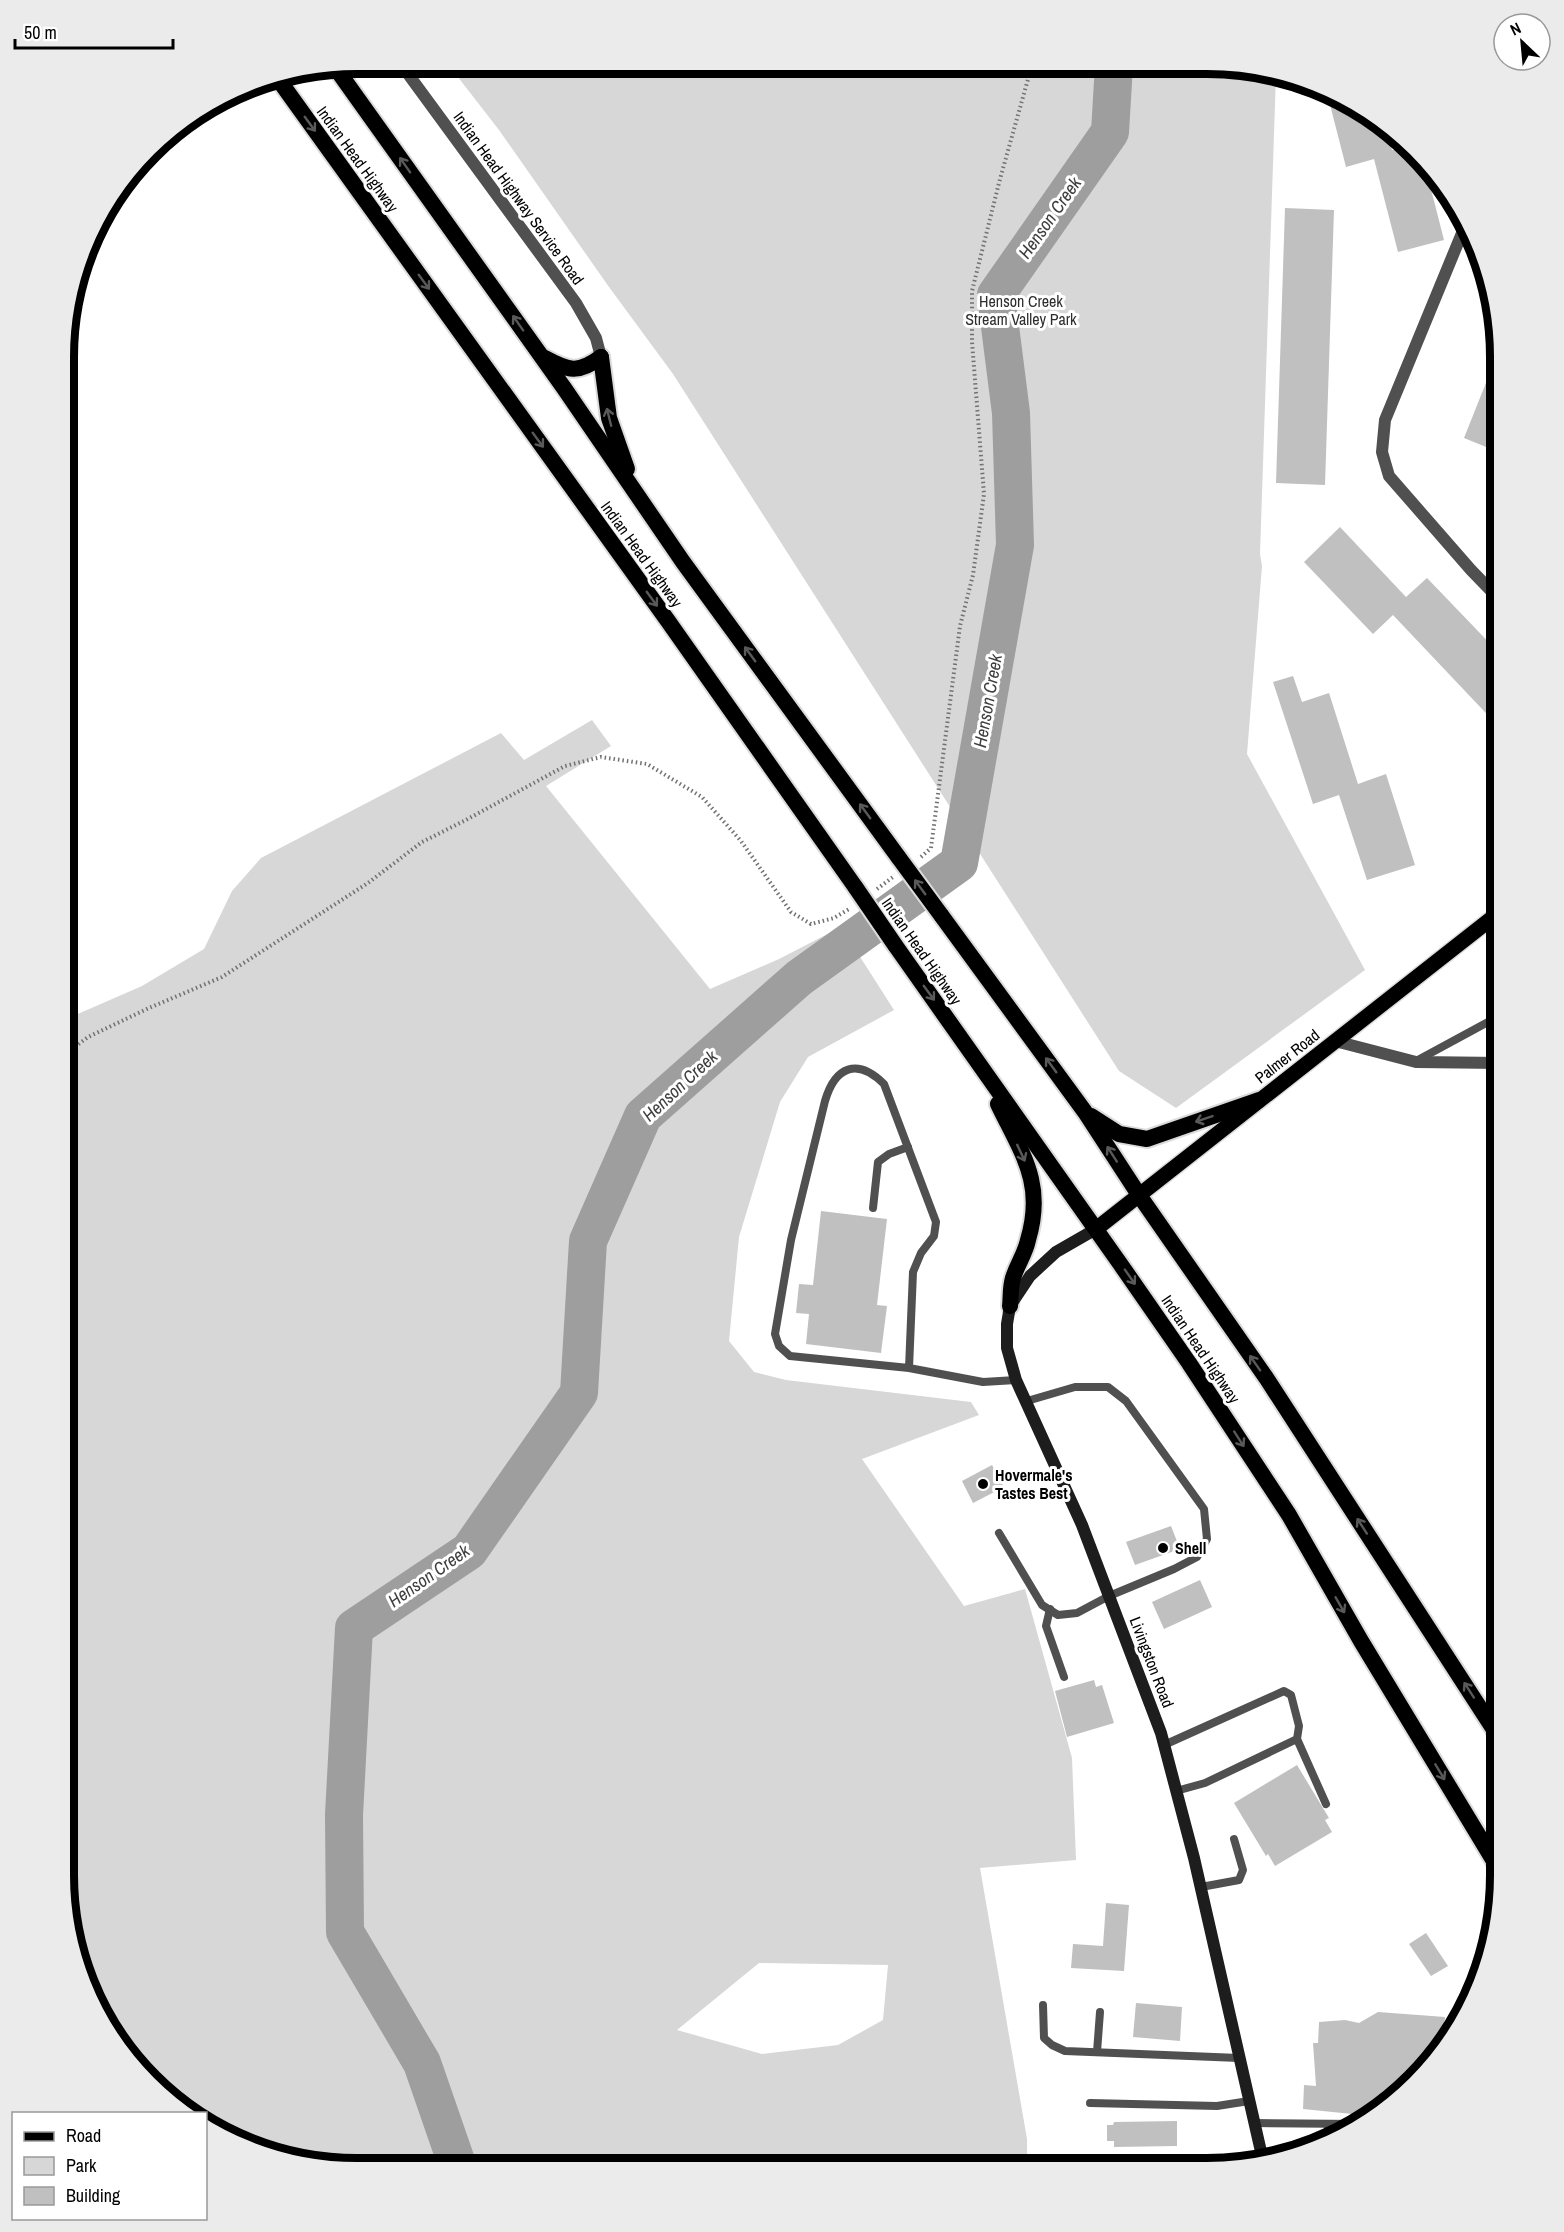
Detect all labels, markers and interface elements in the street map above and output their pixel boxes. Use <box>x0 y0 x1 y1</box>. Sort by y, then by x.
scale bar <box>15 12 172 50</box>
north arrow <box>1492 12 1552 72</box>
text: N <box>1506 17 1525 40</box>
text: 50 m <box>24 20 57 45</box>
street label: Indian Head Highway <box>312 101 404 217</box>
street label: Indian Head Highway Service Road <box>449 107 589 289</box>
one-way arrow <box>304 115 316 131</box>
one-way arrow <box>399 157 411 173</box>
water label: Henson Creek <box>1012 171 1087 264</box>
one-way arrow <box>418 274 430 290</box>
park label: Henson Creek Stream Valley Park <box>965 290 1077 330</box>
one-way arrow <box>512 316 524 332</box>
one-way arrow <box>603 408 615 427</box>
one-way arrow <box>532 432 544 448</box>
street label: Indian Head Highway <box>596 496 688 612</box>
one-way arrow <box>646 590 658 606</box>
one-way arrow <box>744 646 756 662</box>
water label: Henson Creek <box>967 652 1008 750</box>
one-way arrow <box>859 804 871 820</box>
one-way arrow <box>914 879 926 895</box>
street label: Indian Head Highway <box>877 893 967 1009</box>
one-way arrow <box>923 984 935 1000</box>
street label: Palmer Road <box>1250 1024 1324 1088</box>
water label: Henson Creek <box>637 1044 723 1127</box>
one-way arrow <box>1045 1057 1058 1073</box>
one-way arrow <box>1195 1115 1214 1126</box>
one-way arrow <box>1017 1144 1028 1162</box>
one-way arrow <box>1106 1146 1118 1163</box>
one-way arrow <box>1124 1268 1136 1284</box>
street label: Indian Head Highway <box>1157 1291 1246 1408</box>
one-way arrow <box>1249 1356 1261 1372</box>
one-way arrow <box>1232 1430 1245 1447</box>
place label: Hovermale's Tastes Best <box>995 1464 1073 1504</box>
marker: Hovermale's Tastes Best <box>976 1477 990 1491</box>
one-way arrow <box>1356 1519 1368 1535</box>
place label: Shell <box>1175 1537 1206 1559</box>
water label: Henson Creek <box>383 1538 475 1613</box>
marker: Shell <box>1156 1541 1170 1555</box>
one-way arrow <box>1334 1596 1346 1613</box>
street label: Livingston Road <box>1125 1613 1179 1711</box>
one-way arrow <box>1462 1682 1474 1699</box>
one-way arrow <box>1435 1763 1447 1780</box>
legend <box>12 2112 207 2220</box>
text: Road <box>66 2123 101 2148</box>
text: Park <box>66 2153 97 2178</box>
text: Building <box>66 2183 121 2208</box>

